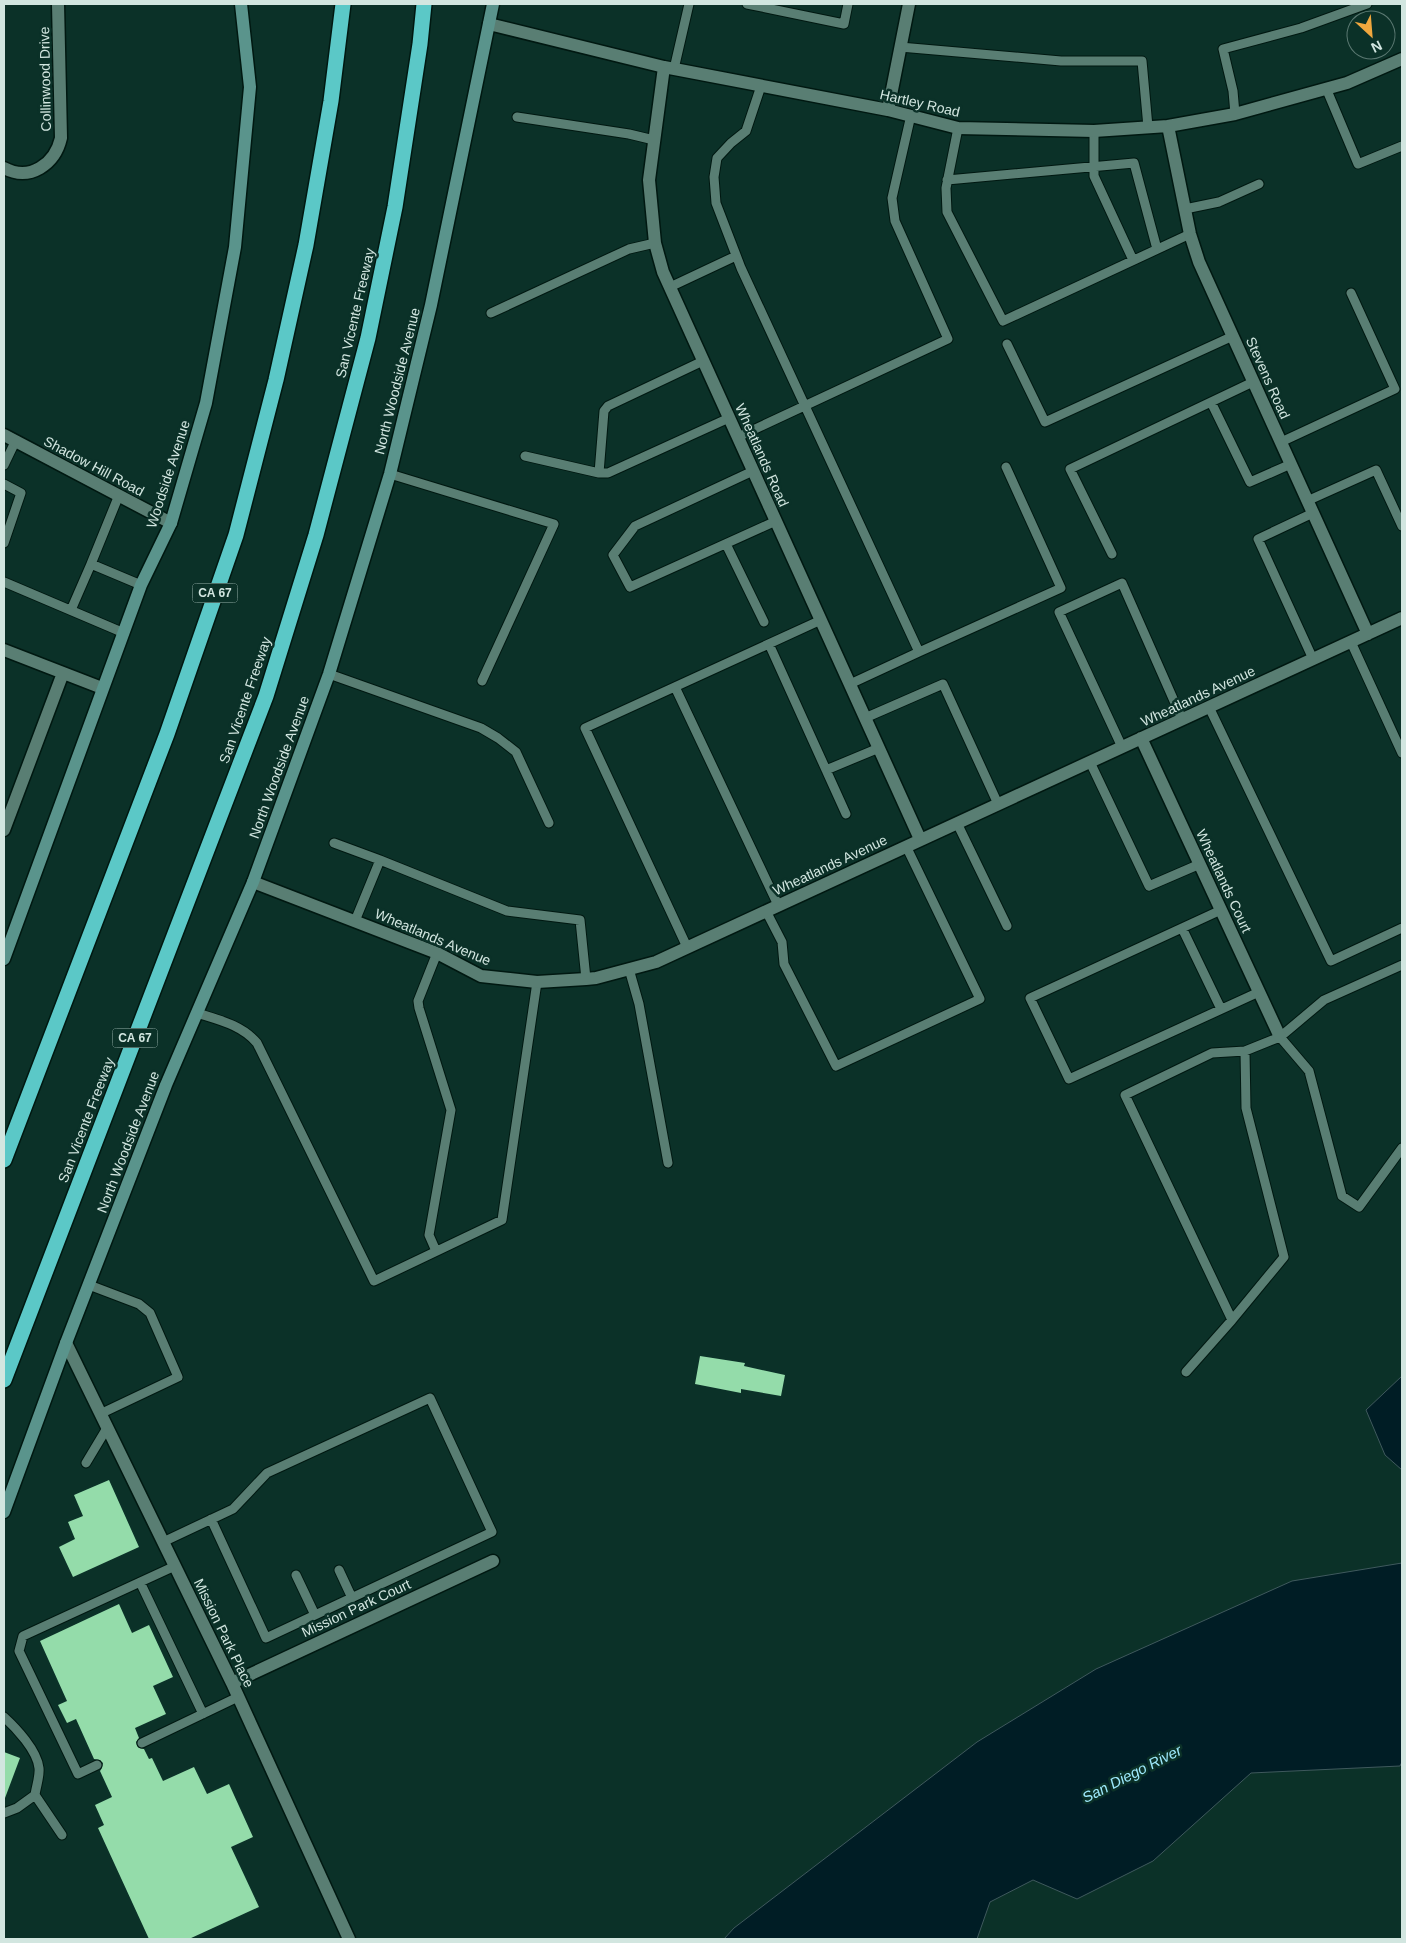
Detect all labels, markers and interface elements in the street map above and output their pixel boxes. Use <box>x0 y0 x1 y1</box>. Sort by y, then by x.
north arrow <box>1346 10 1396 60</box>
street label: Collinwood Drive <box>36 26 54 132</box>
text: N <box>1369 37 1385 56</box>
street label: Hartley Road <box>878 86 962 120</box>
street label: San Vicente Freeway <box>332 246 378 380</box>
street label: North Woodside Avenue <box>371 306 423 456</box>
street label: Stevens Road <box>1243 335 1293 421</box>
street label: Wheatlands Road <box>732 401 792 509</box>
street label: Woodside Avenue <box>143 418 193 530</box>
street label: Shadow Hill Road <box>41 433 147 499</box>
road number: CA 67 <box>192 584 238 602</box>
street label: San Vicente Freeway <box>216 635 274 765</box>
street label: Wheatlands Avenue <box>1138 662 1258 730</box>
street label: North Woodside Avenue <box>246 693 312 840</box>
street label: Wheatlands Court <box>1193 827 1255 935</box>
street label: Wheatlands Avenue <box>770 831 890 899</box>
street label: Wheatlands Avenue <box>373 905 494 969</box>
road number: CA 67 <box>112 1028 158 1048</box>
street label: San Vicente Freeway <box>55 1055 117 1185</box>
street label: North Woodside Avenue <box>94 1069 163 1215</box>
street label: Mission Park Place <box>191 1576 257 1690</box>
street label: Mission Park Court <box>299 1576 413 1640</box>
water label: San Diego River <box>1079 1741 1185 1806</box>

